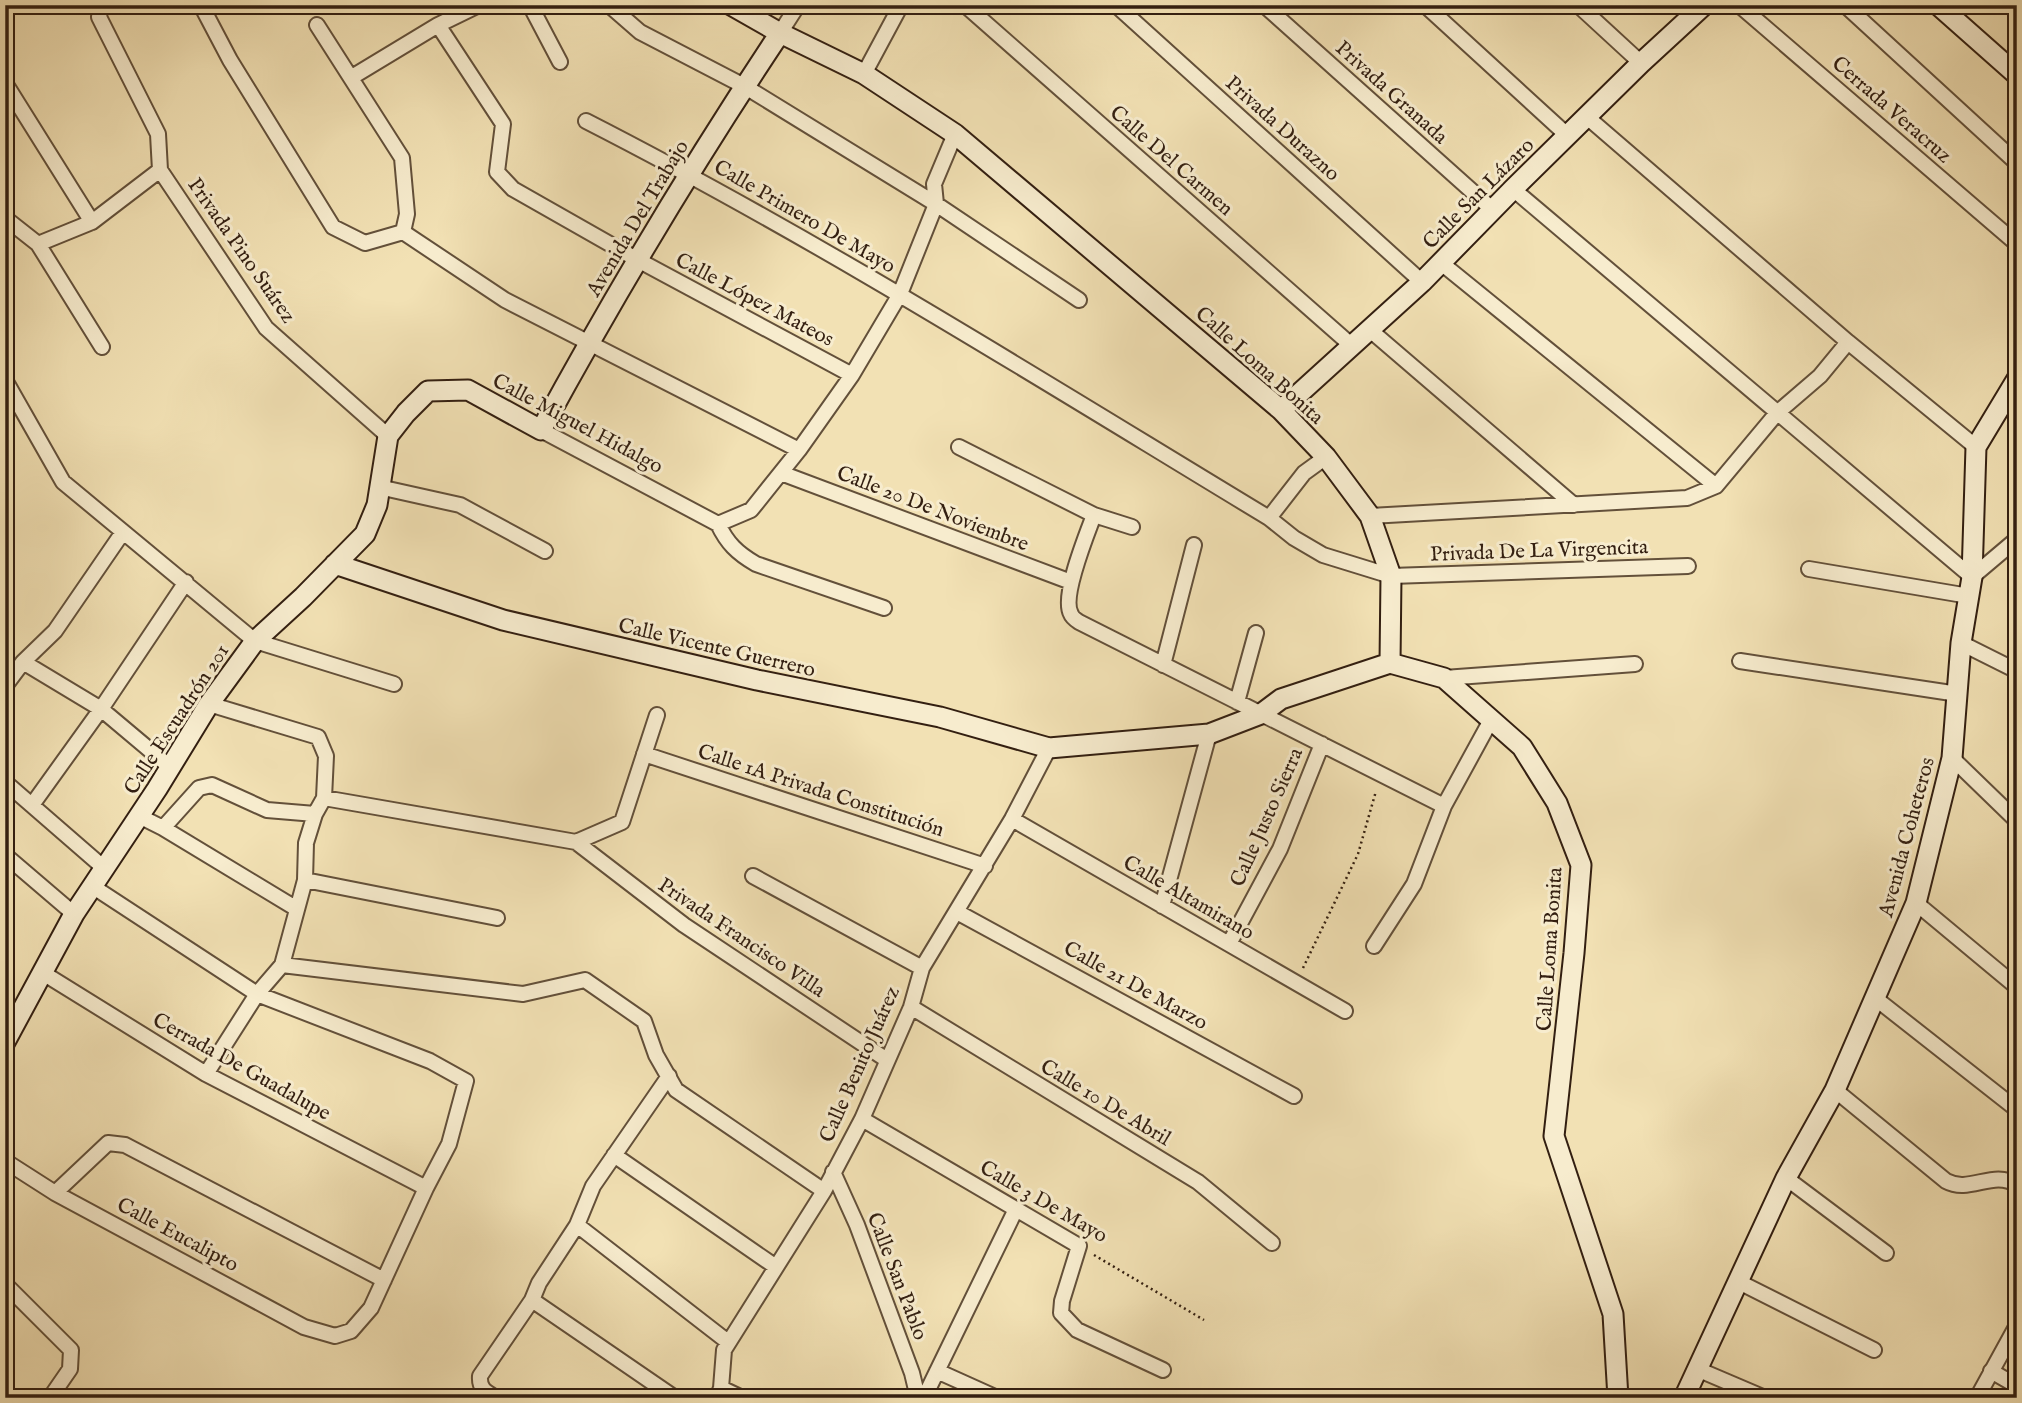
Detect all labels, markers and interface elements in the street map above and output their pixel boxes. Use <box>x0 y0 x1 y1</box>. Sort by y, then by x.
street label: Privada Granada <box>1329 35 1454 151</box>
street label: Cerrada Veracruz <box>1825 51 1957 170</box>
street label: Privada Durazno <box>1219 70 1345 188</box>
street label: Calle Del Carmen <box>1104 100 1238 222</box>
street label: Calle San Lázaro <box>1417 132 1541 256</box>
street label: Avenida Del Trabajo <box>580 135 696 303</box>
street label: Calle Primero De Mayo <box>709 154 900 280</box>
street label: Privada Pino Suárez <box>181 173 301 329</box>
street label: Calle López Mateos <box>670 247 838 354</box>
street label: Calle Loma Bonita <box>1189 301 1330 432</box>
street label: Calle Miguel Hidalgo <box>487 368 667 481</box>
street label: Calle 20 De Noviembre <box>833 460 1033 559</box>
street label: Privada De La Virgencita <box>1429 534 1650 569</box>
street label: Calle Vicente Guerrero <box>615 613 818 684</box>
street label: Calle Escuadrón 201 <box>118 639 236 800</box>
street label: Calle 1A Privada Constitución <box>694 739 947 844</box>
street label: Calle Justo Sierra <box>1225 743 1310 891</box>
street label: Avenida Coheteros <box>1873 754 1942 921</box>
street label: Calle Altamirano <box>1118 850 1259 947</box>
street label: Calle Loma Bonita <box>1531 865 1570 1032</box>
street label: Privada Francisco Villa <box>652 872 831 1005</box>
street label: Calle 21 De Marzo <box>1058 936 1212 1037</box>
street label: Calle Benito Juárez <box>814 982 907 1147</box>
street label: Cerrada De Guadalupe <box>147 1007 335 1128</box>
street label: Calle 10 De Abril <box>1035 1054 1176 1153</box>
street label: Calle 3 De Mayo <box>975 1155 1112 1250</box>
street label: Calle Eucalipto <box>112 1192 243 1279</box>
street label: Calle San Pablo <box>860 1209 933 1344</box>

